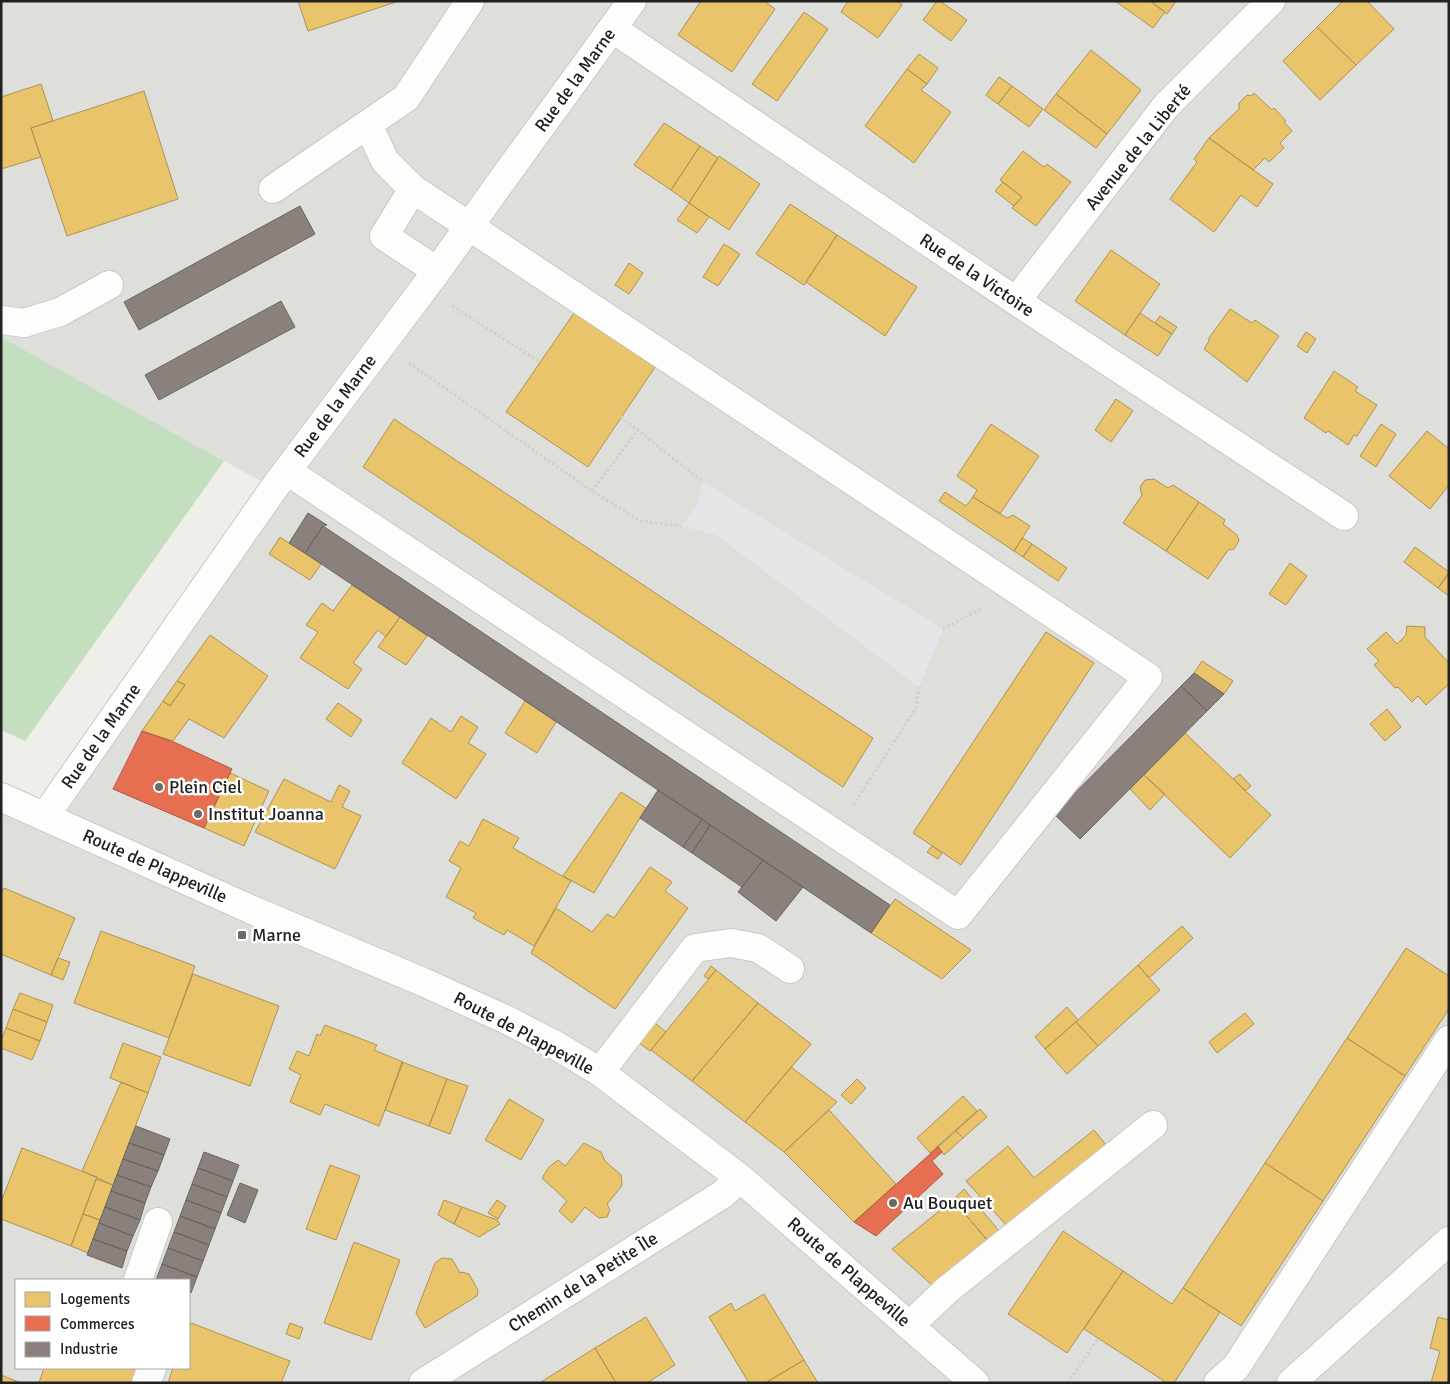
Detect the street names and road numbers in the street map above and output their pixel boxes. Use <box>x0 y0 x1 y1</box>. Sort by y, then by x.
street label: Rue de la Marne <box>530 24 620 136</box>
street label: Avenue de la Liberté <box>1080 80 1196 214</box>
street label: Rue de la Victoire <box>916 229 1038 321</box>
street label: Rue de la Marne <box>289 350 381 462</box>
street label: Rue de la Marne <box>57 679 145 793</box>
street label: Route de Plappeville <box>79 824 231 908</box>
street label: Route de Plappeville <box>450 987 598 1079</box>
street label: Route de Plappeville <box>783 1213 915 1331</box>
street label: Chemin de la Petite Île <box>504 1227 662 1337</box>

